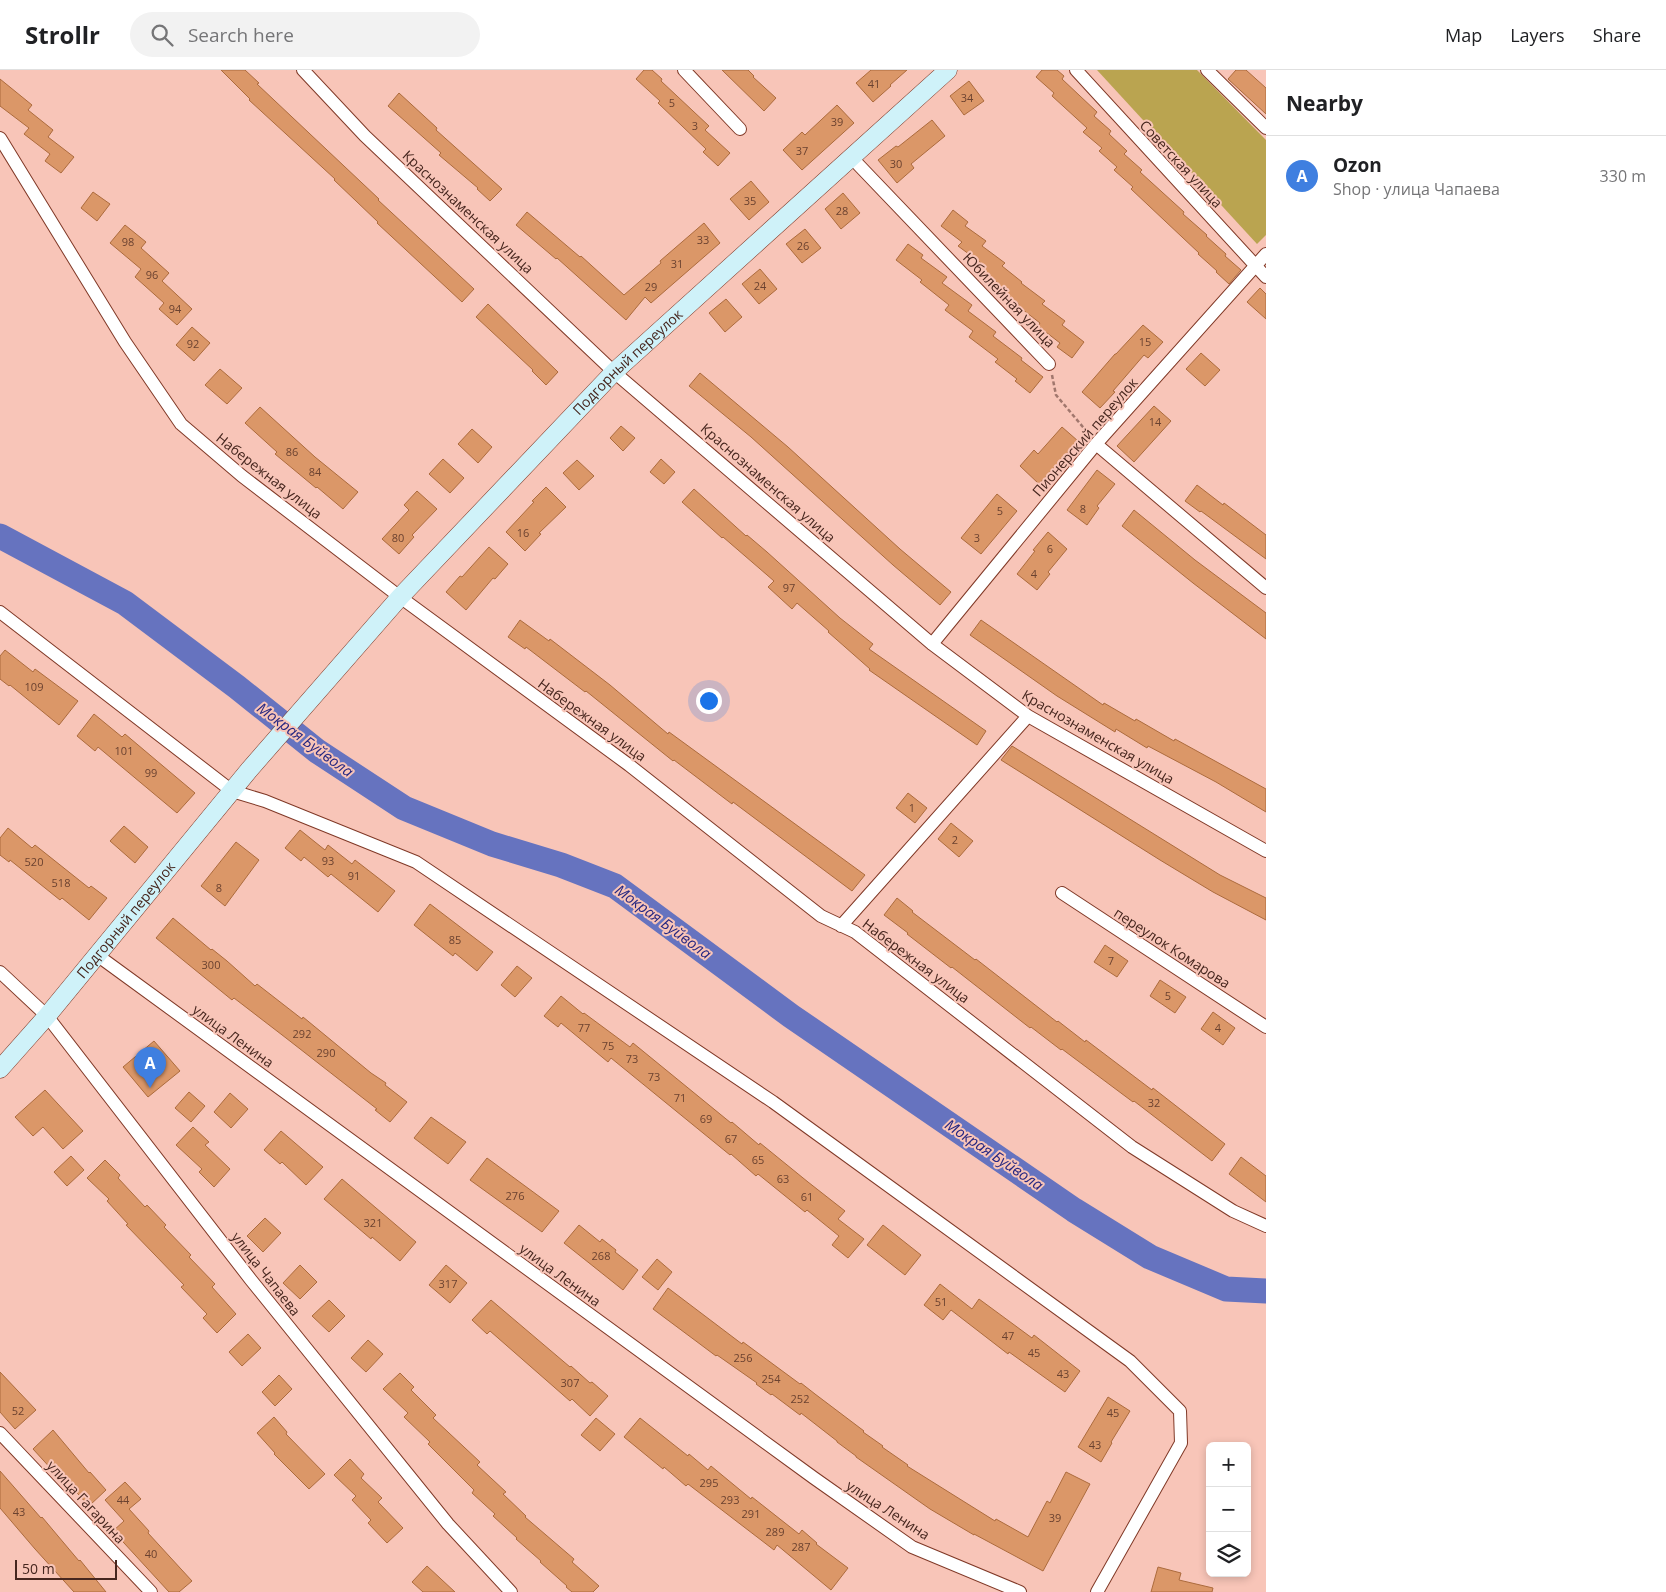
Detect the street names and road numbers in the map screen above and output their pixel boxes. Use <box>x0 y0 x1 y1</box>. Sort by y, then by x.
street label: Советская улица <box>1136 116 1227 212</box>
street label: Краснознаменская улица <box>399 146 538 278</box>
street label: Юбилейная улица <box>959 248 1060 351</box>
street label: Подгорный переулок <box>568 304 687 419</box>
street label: Пионерский переулок <box>1028 373 1142 500</box>
street label: Краснознаменская улица <box>697 419 840 546</box>
street label: Набережная улица <box>212 428 326 523</box>
street label: Набережная улица <box>534 674 650 765</box>
street label: Краснознаменская улица <box>1019 685 1178 788</box>
street label: Подгорный переулок <box>72 857 179 982</box>
street label: переулок Комарова <box>1110 903 1234 992</box>
street label: Набережная улица <box>859 914 974 1007</box>
street label: улица Ленина <box>189 1000 278 1072</box>
street label: улица Чапаева <box>228 1228 305 1320</box>
street label: улица Ленина <box>516 1239 605 1311</box>
street label: улица Гагарина <box>43 1456 130 1547</box>
street label: улица Ленина <box>843 1475 934 1544</box>

